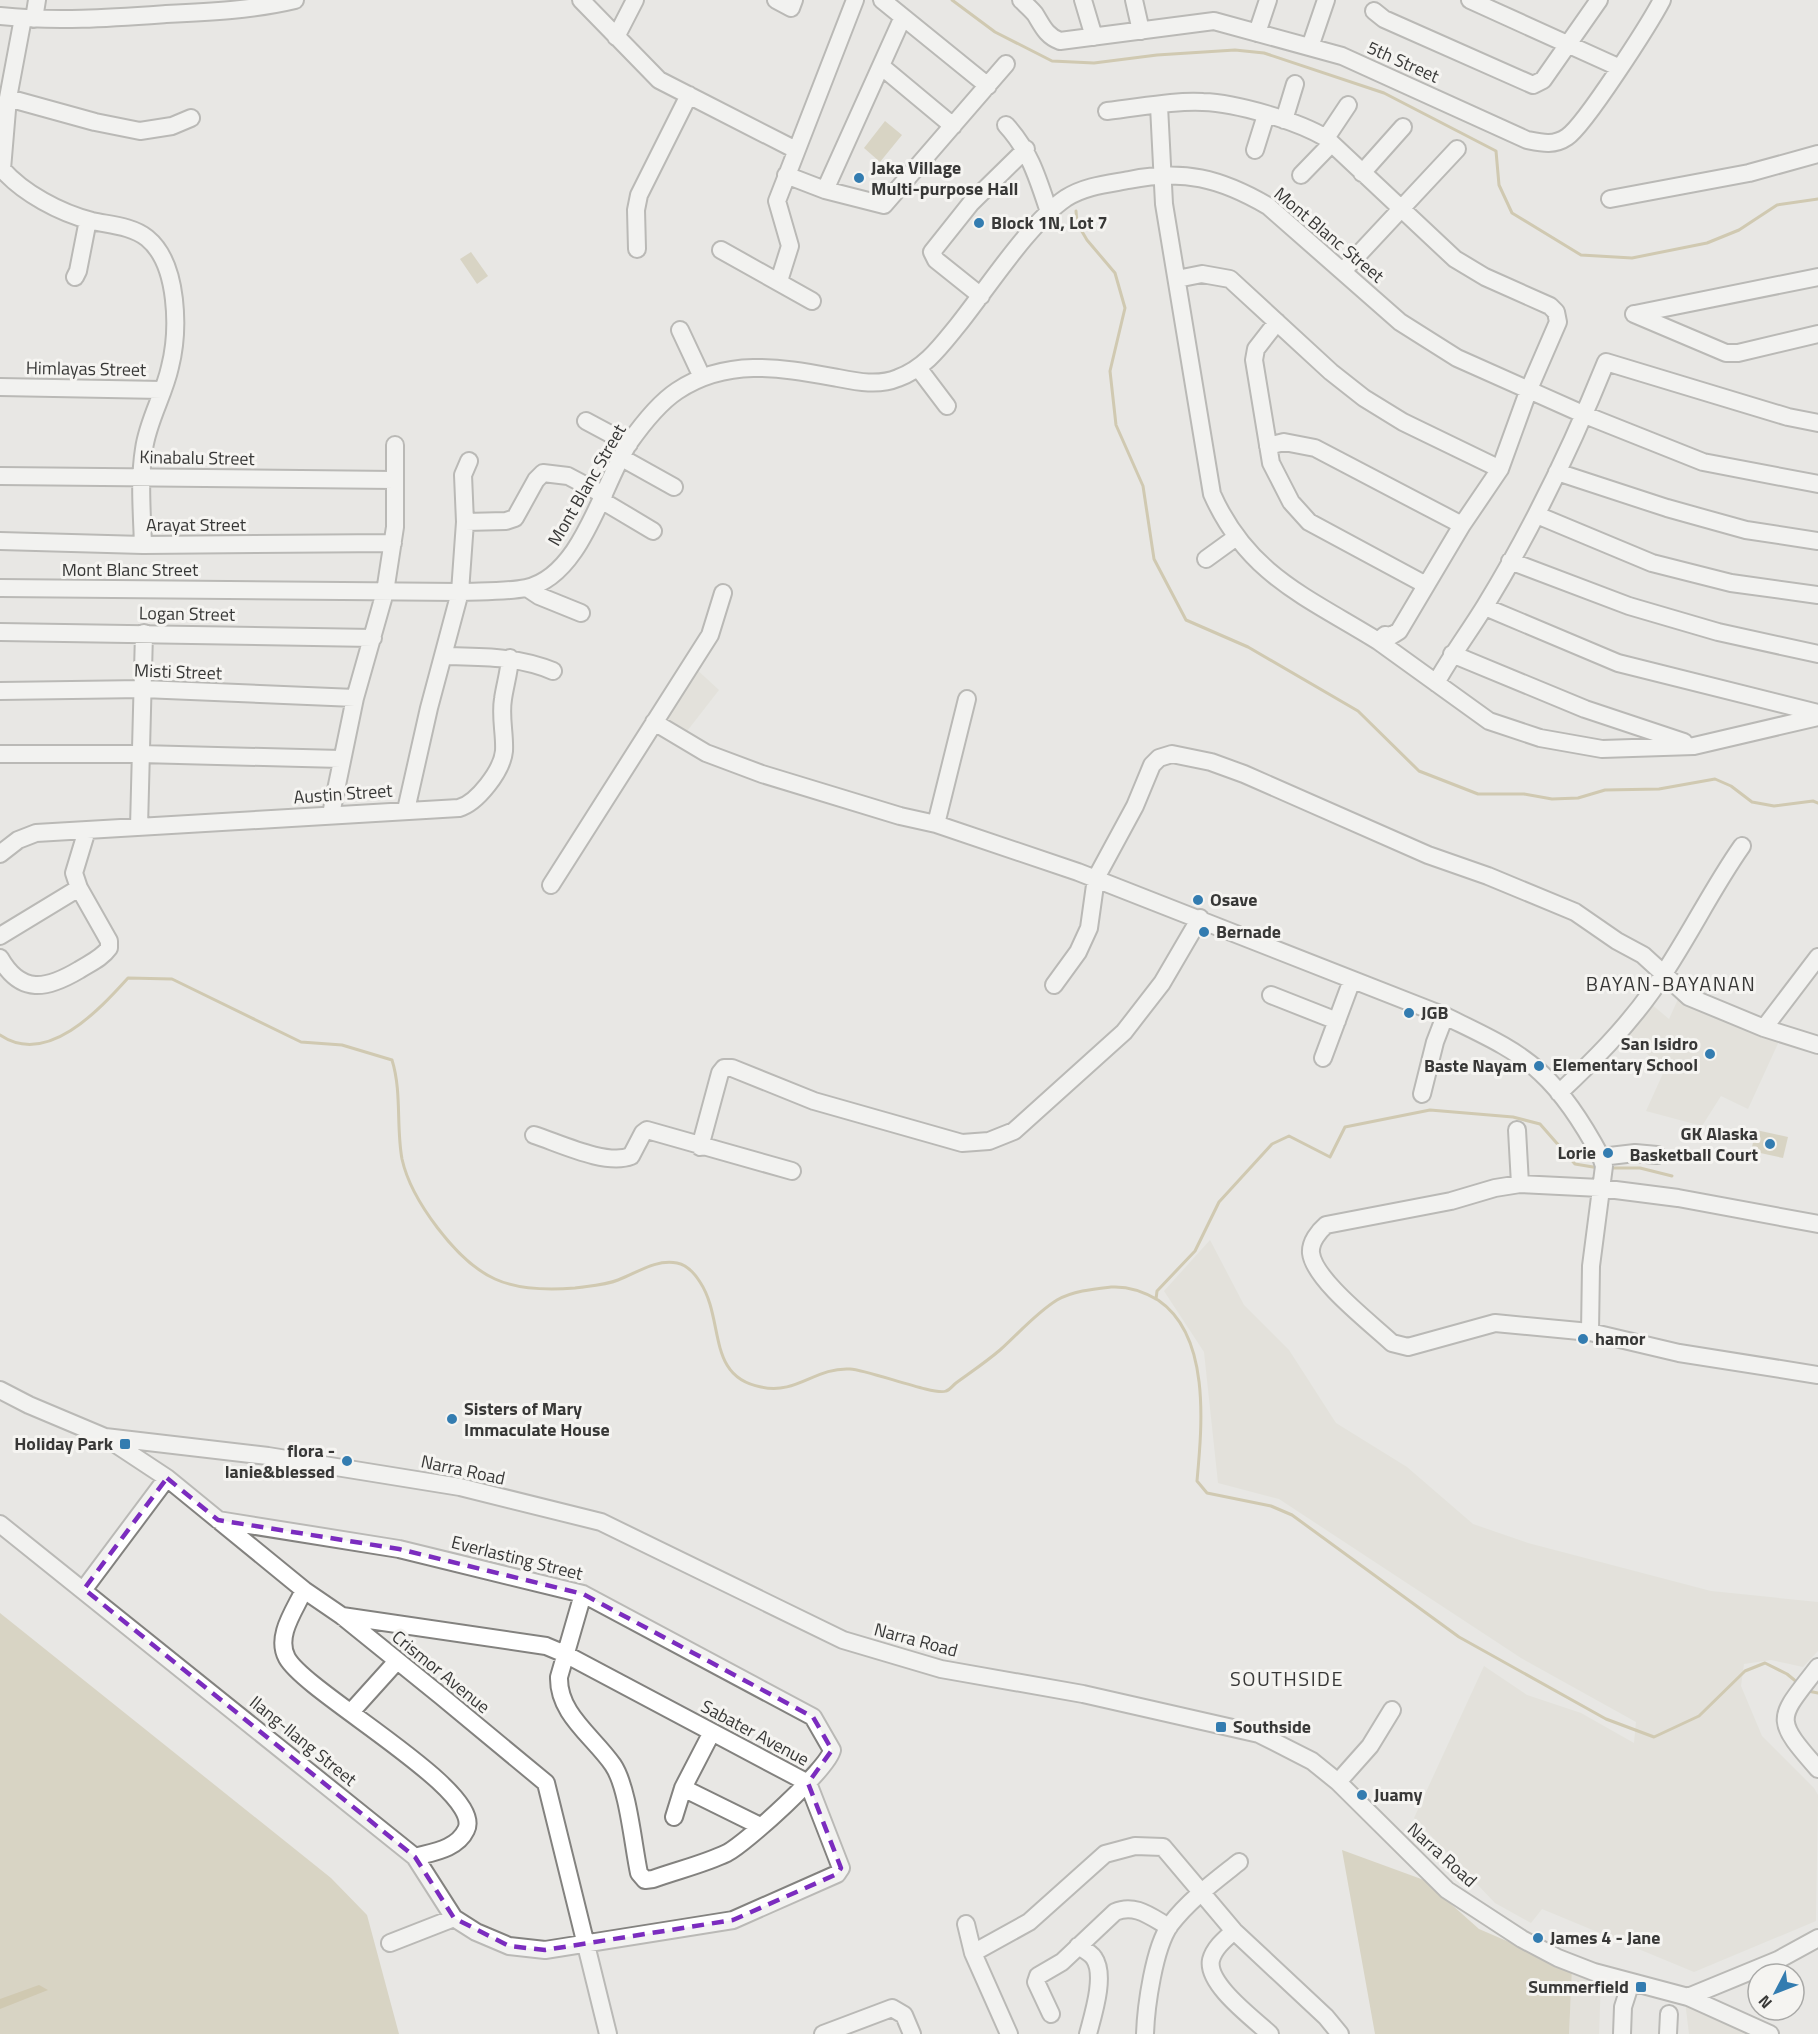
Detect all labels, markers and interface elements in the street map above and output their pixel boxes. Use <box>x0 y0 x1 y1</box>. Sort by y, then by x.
street label: 5th Street <box>1363 34 1444 90</box>
place label: Jaka Village Multi-purpose Hall <box>871 154 1018 202</box>
marker: Jaka Village Multi-purpose Hall <box>852 171 866 185</box>
street label: Mont Blanc Street <box>1268 180 1391 289</box>
place label: Block 1N, Lot 7 <box>991 209 1108 236</box>
marker: Block 1N, Lot 7 <box>972 216 986 230</box>
street label: Himlayas Street <box>26 354 147 383</box>
street label: Mont Blanc Street <box>541 418 633 551</box>
street label: Kinabalu Street <box>139 443 256 472</box>
street label: Arayat Street <box>146 511 247 538</box>
street label: Mont Blanc Street <box>62 556 199 583</box>
street label: Logan Street <box>139 599 236 628</box>
street label: Misti Street <box>134 656 223 687</box>
street label: Austin Street <box>293 777 394 810</box>
place label: Osave <box>1210 886 1257 913</box>
marker: Osave <box>1191 893 1205 907</box>
place label: Bernade <box>1216 918 1281 945</box>
marker: Bernade <box>1197 925 1211 939</box>
district label: BAYAN-BAYANAN <box>1586 968 1756 999</box>
place label: JGB <box>1421 999 1448 1026</box>
marker: JGB <box>1402 1006 1416 1020</box>
place label: San Isidro Elementary School <box>1553 1030 1698 1078</box>
marker: San Isidro Elementary School <box>1703 1047 1717 1061</box>
place label: Baste Nayam <box>1424 1052 1527 1079</box>
marker: Baste Nayam <box>1532 1059 1546 1073</box>
place label: GK Alaska Basketball Court <box>1629 1120 1758 1168</box>
marker: GK Alaska Basketball Court <box>1763 1137 1777 1151</box>
place label: Lorie <box>1557 1139 1596 1166</box>
marker: Lorie <box>1601 1146 1615 1160</box>
place label: hamor <box>1595 1325 1646 1352</box>
marker: hamor <box>1576 1332 1590 1346</box>
place label: Sisters of Mary Immaculate House <box>464 1395 610 1443</box>
marker: Sisters of Mary Immaculate House <box>445 1412 459 1426</box>
place label: Holiday Park <box>14 1430 114 1457</box>
marker: Holiday Park <box>118 1437 132 1451</box>
place label: flora - lanie&blessed <box>225 1437 335 1485</box>
street label: Narra Road <box>418 1447 508 1492</box>
marker: flora - lanie&blessed <box>340 1454 354 1468</box>
street label: Everlasting Street <box>449 1528 586 1587</box>
street label: Narra Road <box>871 1615 961 1664</box>
street label: Crismor Avenue <box>386 1624 496 1720</box>
district label: SOUTHSIDE <box>1230 1663 1344 1694</box>
street label: Ilang-Ilang Street <box>244 1689 363 1793</box>
street label: Sabater Avenue <box>696 1693 814 1772</box>
place label: Southside <box>1233 1713 1311 1740</box>
marker: Southside <box>1214 1720 1228 1734</box>
place label: Juamy <box>1374 1781 1423 1808</box>
marker: Juamy <box>1355 1788 1369 1802</box>
street label: Narra Road <box>1401 1816 1483 1893</box>
place label: James 4 - Jane <box>1550 1924 1660 1951</box>
marker: James 4 - Jane <box>1531 1931 1545 1945</box>
north arrow <box>1746 1962 1806 2022</box>
place label: Summerfield <box>1528 1973 1629 2000</box>
marker: Summerfield <box>1634 1980 1648 1994</box>
text: N <box>1752 1990 1777 2014</box>

